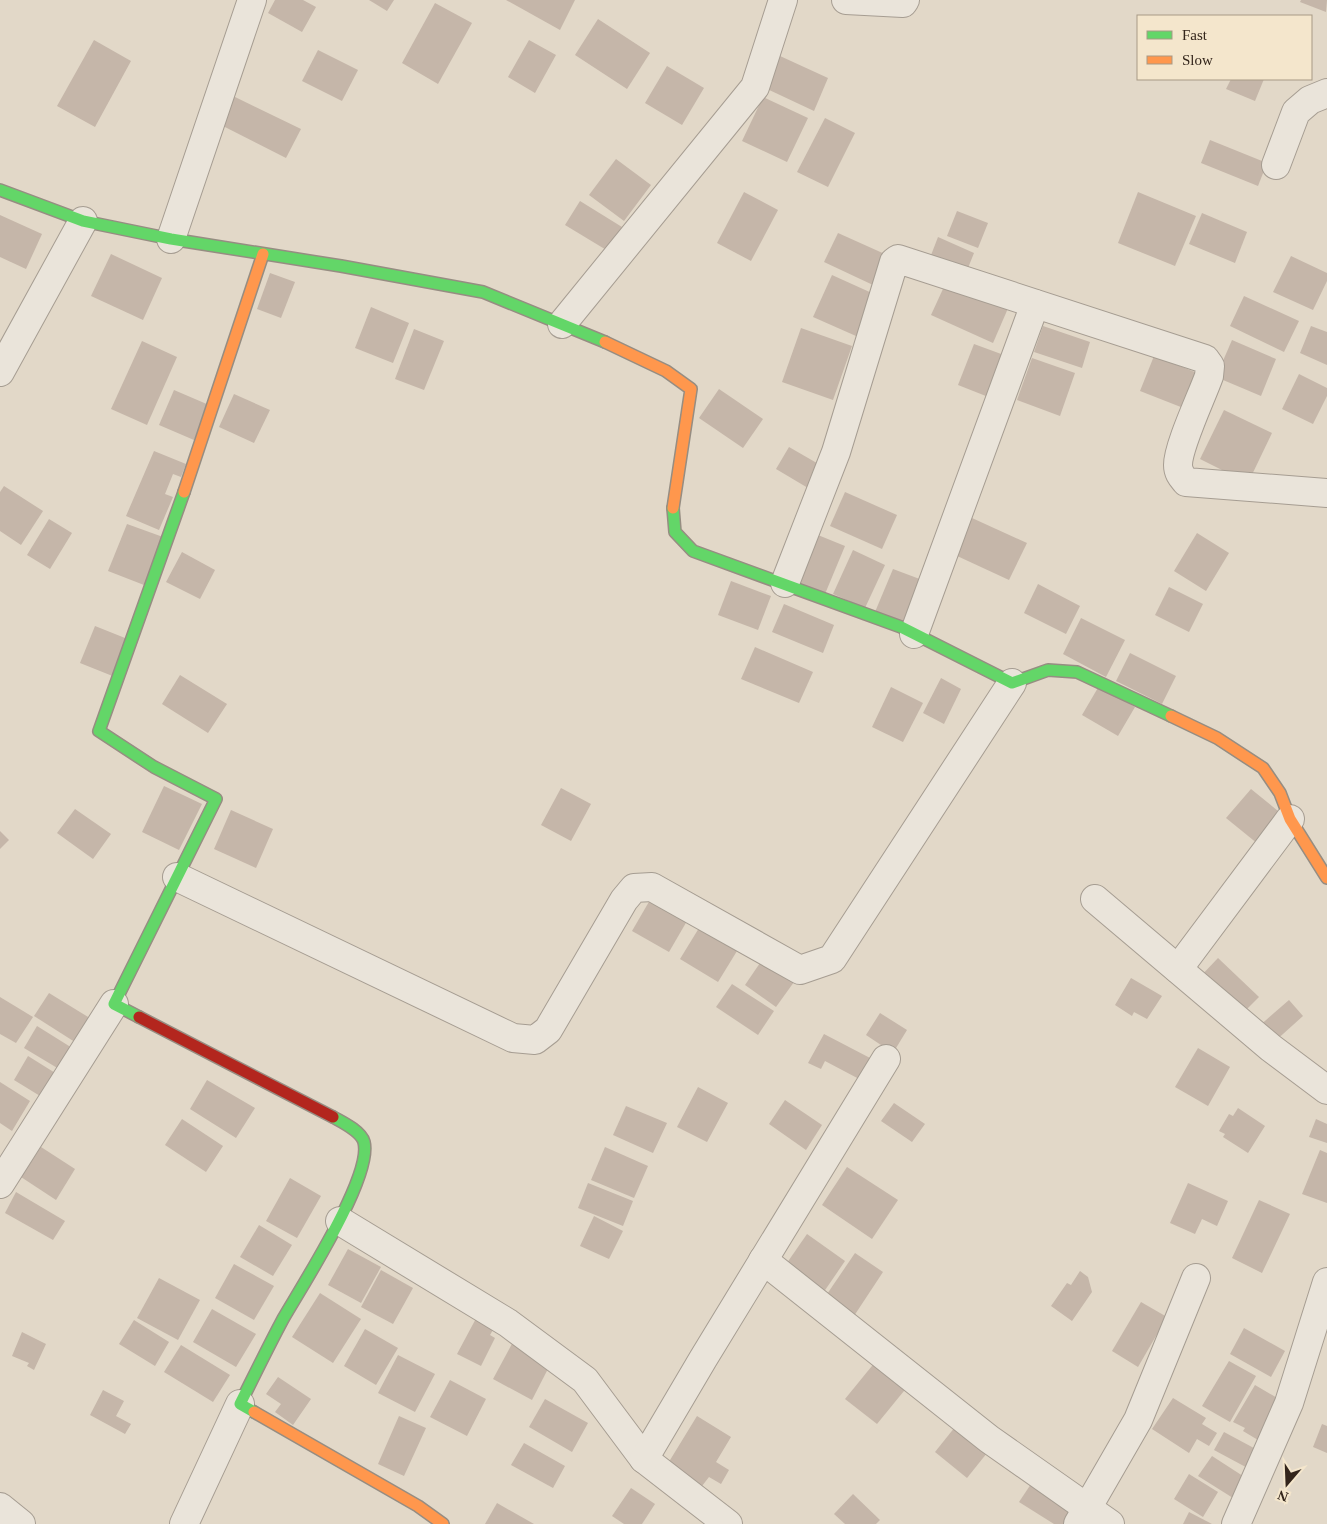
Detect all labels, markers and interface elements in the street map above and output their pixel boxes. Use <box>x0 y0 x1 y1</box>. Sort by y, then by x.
legend <box>1137 15 1312 80</box>
text: Fast <box>1182 27 1208 43</box>
text: Slow <box>1182 52 1213 68</box>
north arrow <box>1262 1459 1312 1509</box>
text: N <box>1276 1487 1290 1505</box>

